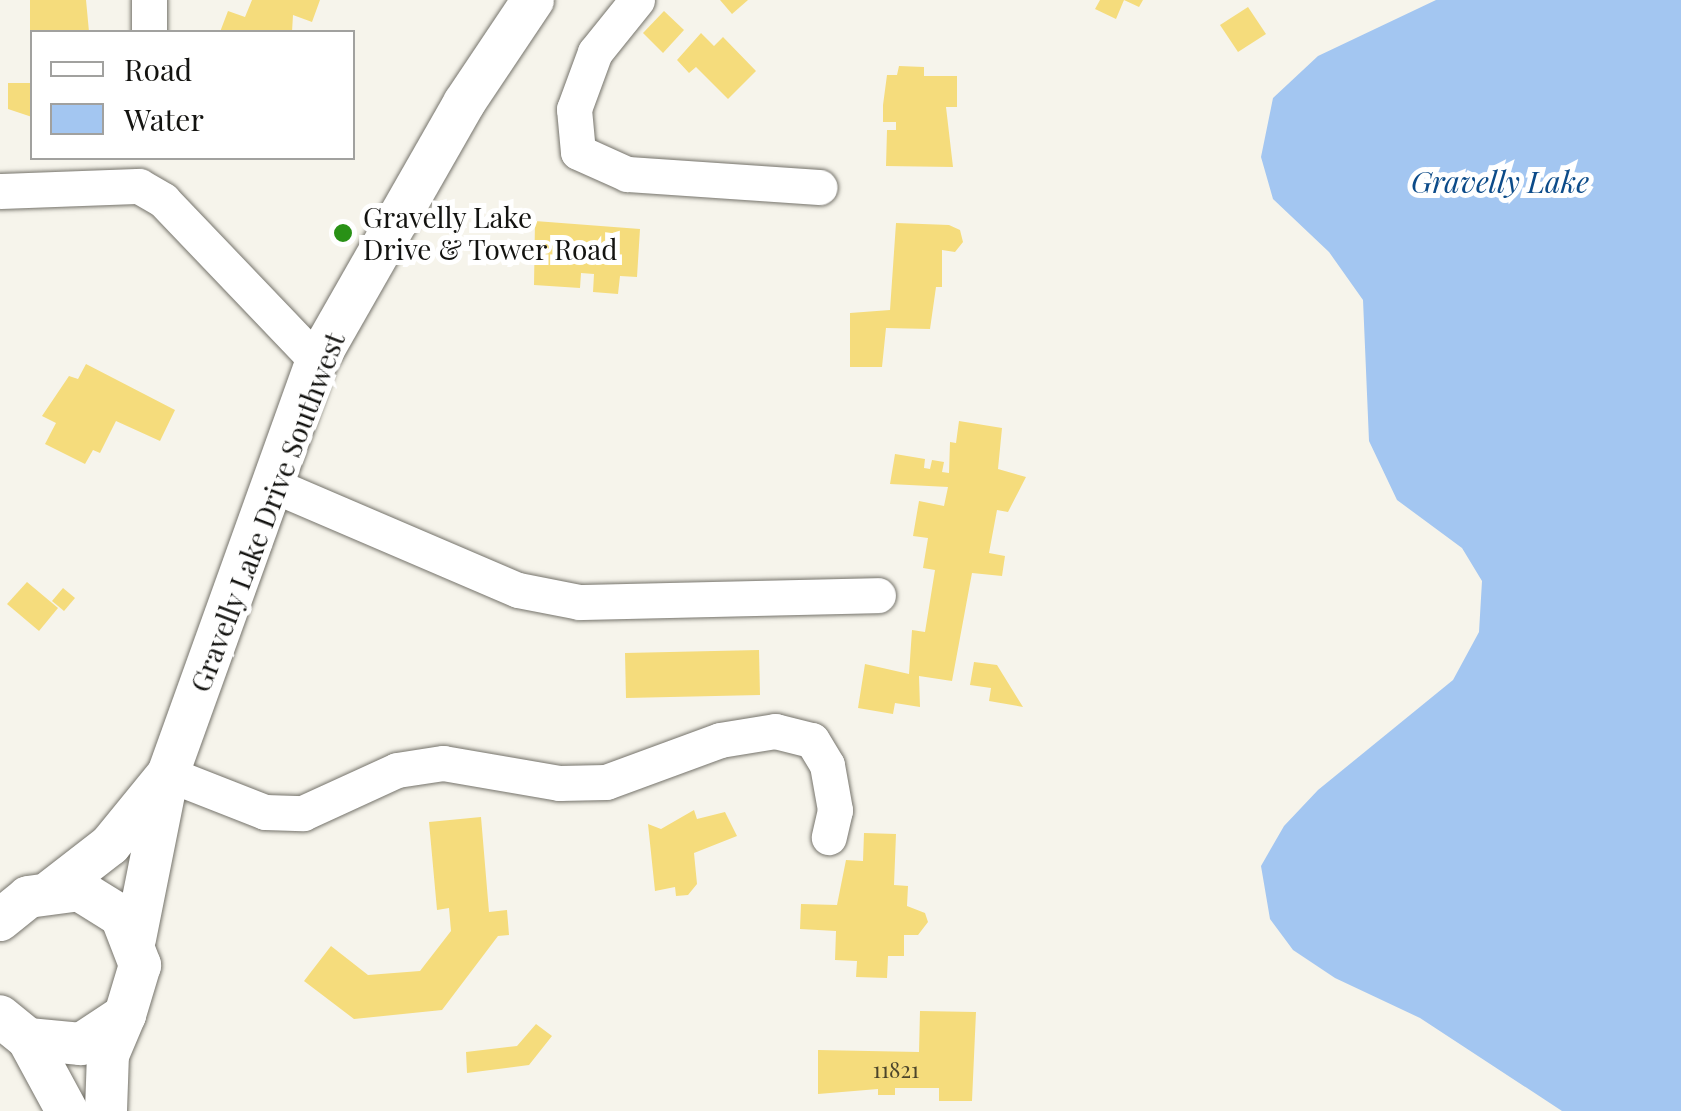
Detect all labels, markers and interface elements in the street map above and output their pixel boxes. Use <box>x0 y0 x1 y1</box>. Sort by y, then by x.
legend <box>30 30 355 160</box>
text: Road <box>124 49 192 89</box>
text: Water <box>124 99 204 139</box>
water label: Gravelly Lake <box>1411 163 1589 199</box>
place label: Gravelly Lake Drive & Tower Road <box>363 200 619 266</box>
marker: Gravelly Lake Drive & Tower Road <box>332 222 354 244</box>
street label: Gravelly Lake Drive Southwest <box>183 327 351 697</box>
house number: 11821 <box>873 1057 919 1083</box>

